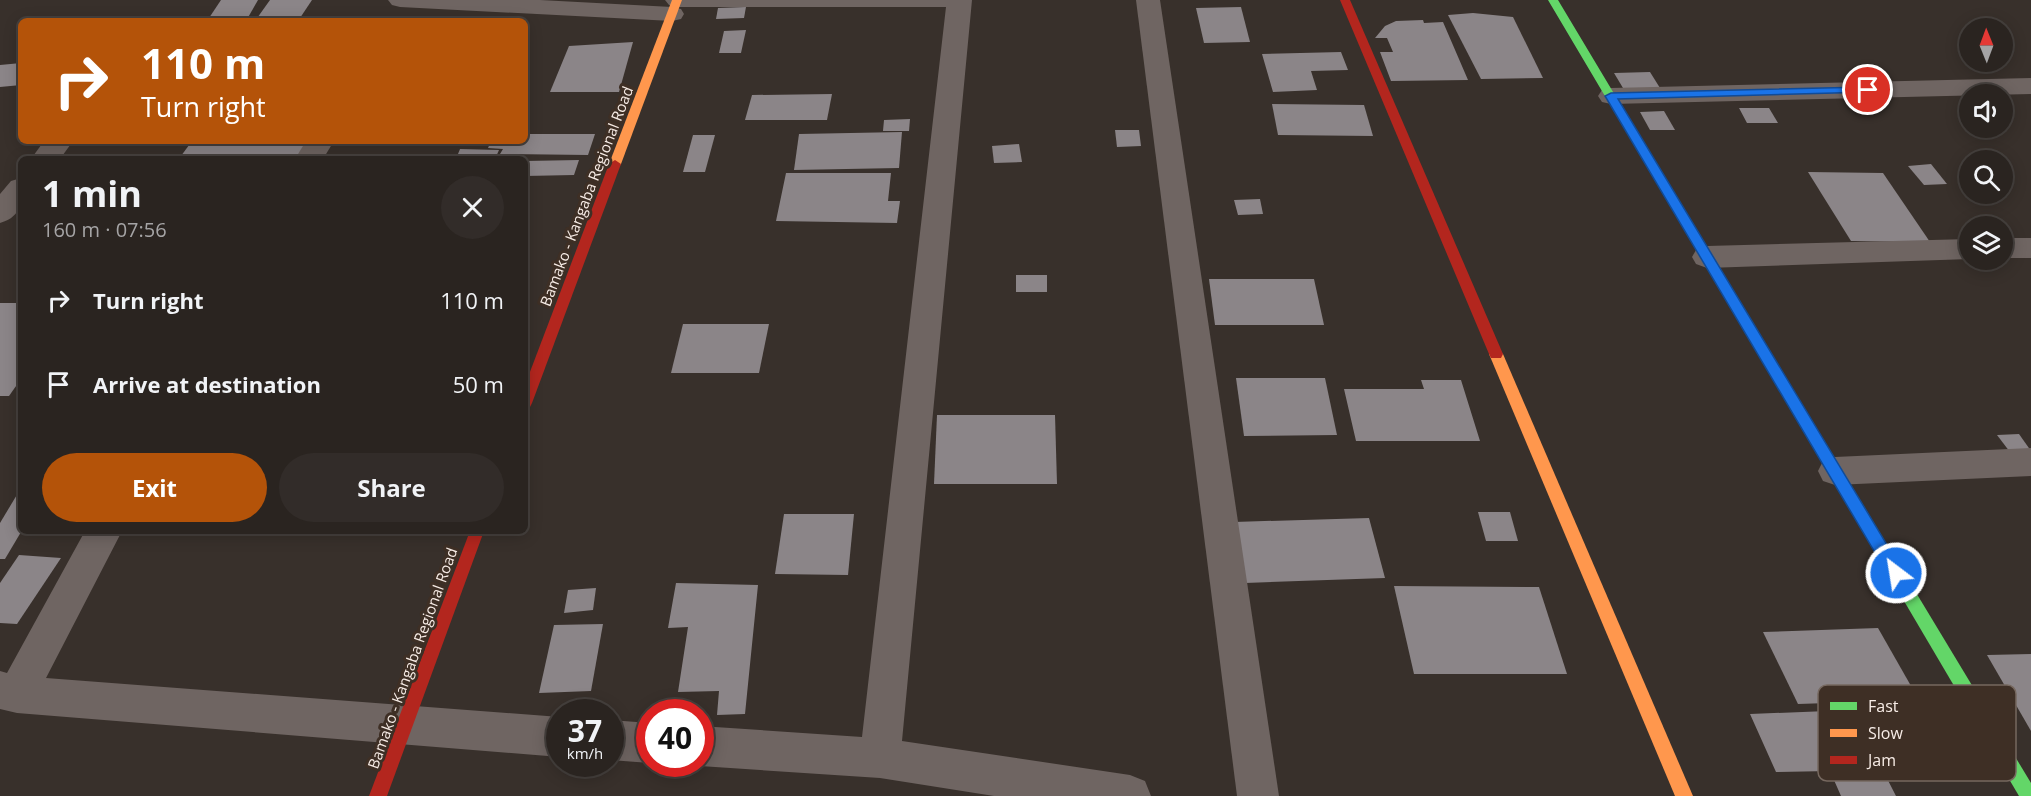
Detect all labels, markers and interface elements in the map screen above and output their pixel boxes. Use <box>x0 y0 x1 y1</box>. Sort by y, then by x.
north arrow <box>1959 18 2013 72</box>
map controls <box>1959 18 2013 270</box>
text: 110 m <box>141 34 265 91</box>
icon: right <box>42 42 120 120</box>
pin <box>1842 64 1893 115</box>
icon: arrive <box>1851 73 1884 106</box>
street label: Bamako - Kangaba Regional Road <box>535 83 637 309</box>
button: sound <box>1959 84 2013 138</box>
text: Turn right <box>141 88 266 125</box>
button: search <box>1959 150 2013 204</box>
text: 1 min <box>42 169 142 218</box>
button: close <box>441 176 504 239</box>
text: 160 m · 07:56 <box>42 216 167 243</box>
button: layers <box>1959 216 2013 270</box>
icon: right <box>42 284 75 317</box>
text: Turn right <box>93 285 204 315</box>
text: 110 m <box>440 285 504 315</box>
icon: arrive <box>42 368 75 401</box>
text: Arrive at destination <box>93 369 321 399</box>
text: 50 m <box>453 369 504 399</box>
button: Exit <box>42 453 267 522</box>
button: Share <box>279 453 504 522</box>
position arrow <box>1864 541 1928 605</box>
street label: Bamako - Kangaba Regional Road <box>363 545 461 771</box>
legend <box>1818 685 2016 781</box>
text: Fast <box>1868 695 1899 717</box>
speed limit sign: 40 <box>636 699 714 777</box>
text: 37 <box>568 710 602 751</box>
text: Slow <box>1868 722 1903 744</box>
text: km/h <box>567 743 603 763</box>
text: Jam <box>1866 749 1896 771</box>

